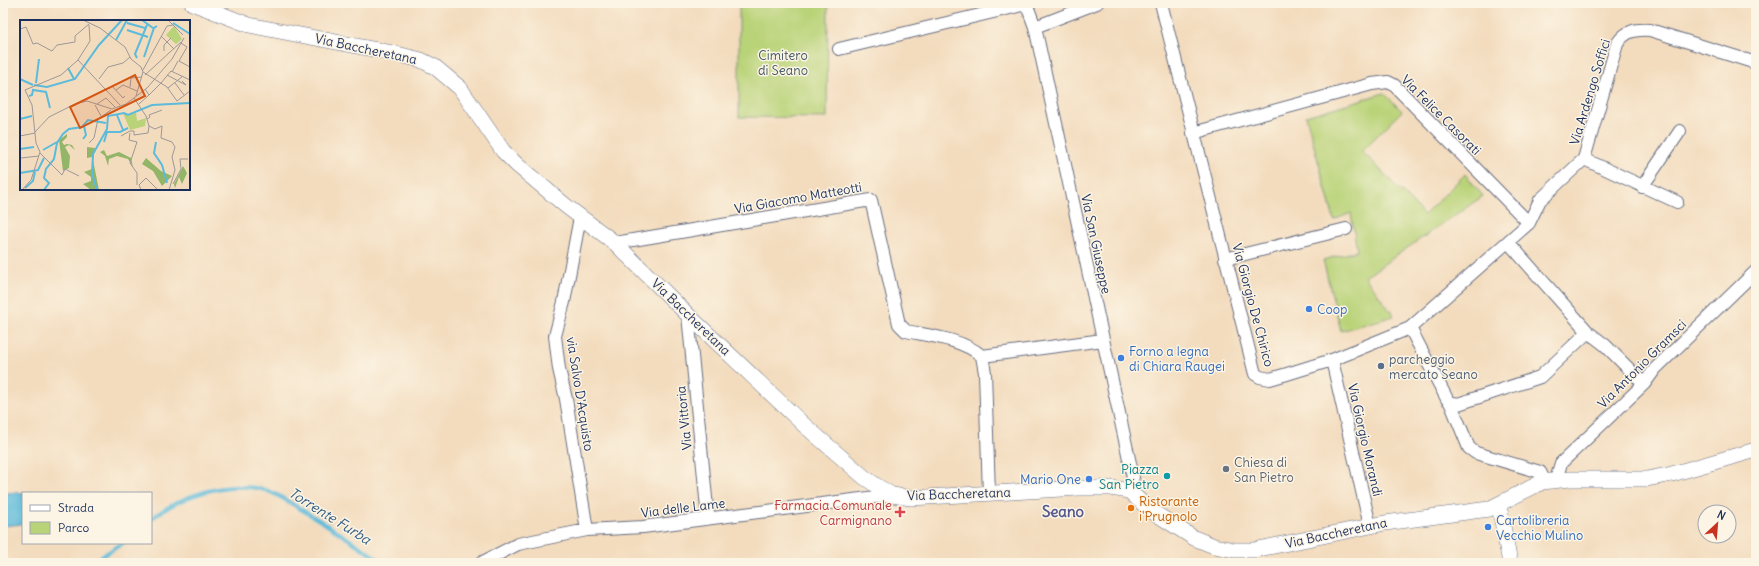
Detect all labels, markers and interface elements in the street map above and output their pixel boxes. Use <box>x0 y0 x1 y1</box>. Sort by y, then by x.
inset map <box>20 20 190 190</box>
street label: Via Baccheretana <box>313 30 419 68</box>
street label: Via Ardengo Soffici <box>1566 37 1614 147</box>
park label: Cimitero di Seano <box>758 47 808 79</box>
street label: Via Felice Casorati <box>1397 71 1485 159</box>
street label: Via Giacomo Matteotti <box>733 178 863 218</box>
street label: Via San Giuseppe <box>1077 193 1115 295</box>
street label: Via Giorgio De Chirico <box>1228 241 1278 369</box>
street label: Via Baccheretana <box>648 275 734 359</box>
place label: Coop <box>1317 301 1347 318</box>
marker: Coop <box>1304 304 1314 314</box>
street label: Via Antonio Gramsci <box>1594 316 1690 412</box>
street label: via Salvo D'Acquisto <box>563 336 597 452</box>
place label: Forno a legna di Chiara Raugei <box>1129 343 1225 375</box>
place label: parcheggio mercato Seano <box>1389 351 1478 383</box>
marker: Forno a legna di Chiara Raugei <box>1116 353 1126 363</box>
marker: parcheggio mercato Seano <box>1376 361 1386 371</box>
street label: Via Giorgio Morandi <box>1344 382 1386 498</box>
street label: Via Vittoria <box>672 385 696 451</box>
place label: Chiesa di San Pietro <box>1234 454 1294 486</box>
place label: Piazza San Pietro <box>1099 461 1159 493</box>
marker: Chiesa di San Pietro <box>1221 464 1231 474</box>
place label: Mario One <box>1020 471 1081 488</box>
marker: Piazza San Pietro <box>1162 471 1172 481</box>
marker: Mario One <box>1084 474 1094 484</box>
water label: Torrente Furba <box>286 484 375 549</box>
street label: Via Baccheretana <box>907 484 1011 504</box>
legend <box>22 492 152 544</box>
place label: Ristorante i'Prugnolo <box>1139 493 1199 525</box>
street label: Via delle Lame <box>640 494 726 522</box>
place label: Farmacia Comunale Carmignano <box>774 497 892 529</box>
text: Strada <box>58 500 94 515</box>
district label: Seano <box>1042 502 1085 521</box>
marker: Ristorante i'Prugnolo <box>1126 503 1136 513</box>
north arrow <box>1697 504 1737 544</box>
marker: Farmacia Comunale Carmignano <box>895 507 905 517</box>
text: N <box>1715 507 1728 523</box>
place label: Cartolibreria Vecchio Mulino <box>1496 512 1583 544</box>
street label: Via Baccheretana <box>1283 514 1389 552</box>
text: Parco <box>58 520 90 535</box>
marker: Cartolibreria Vecchio Mulino <box>1483 522 1493 532</box>

